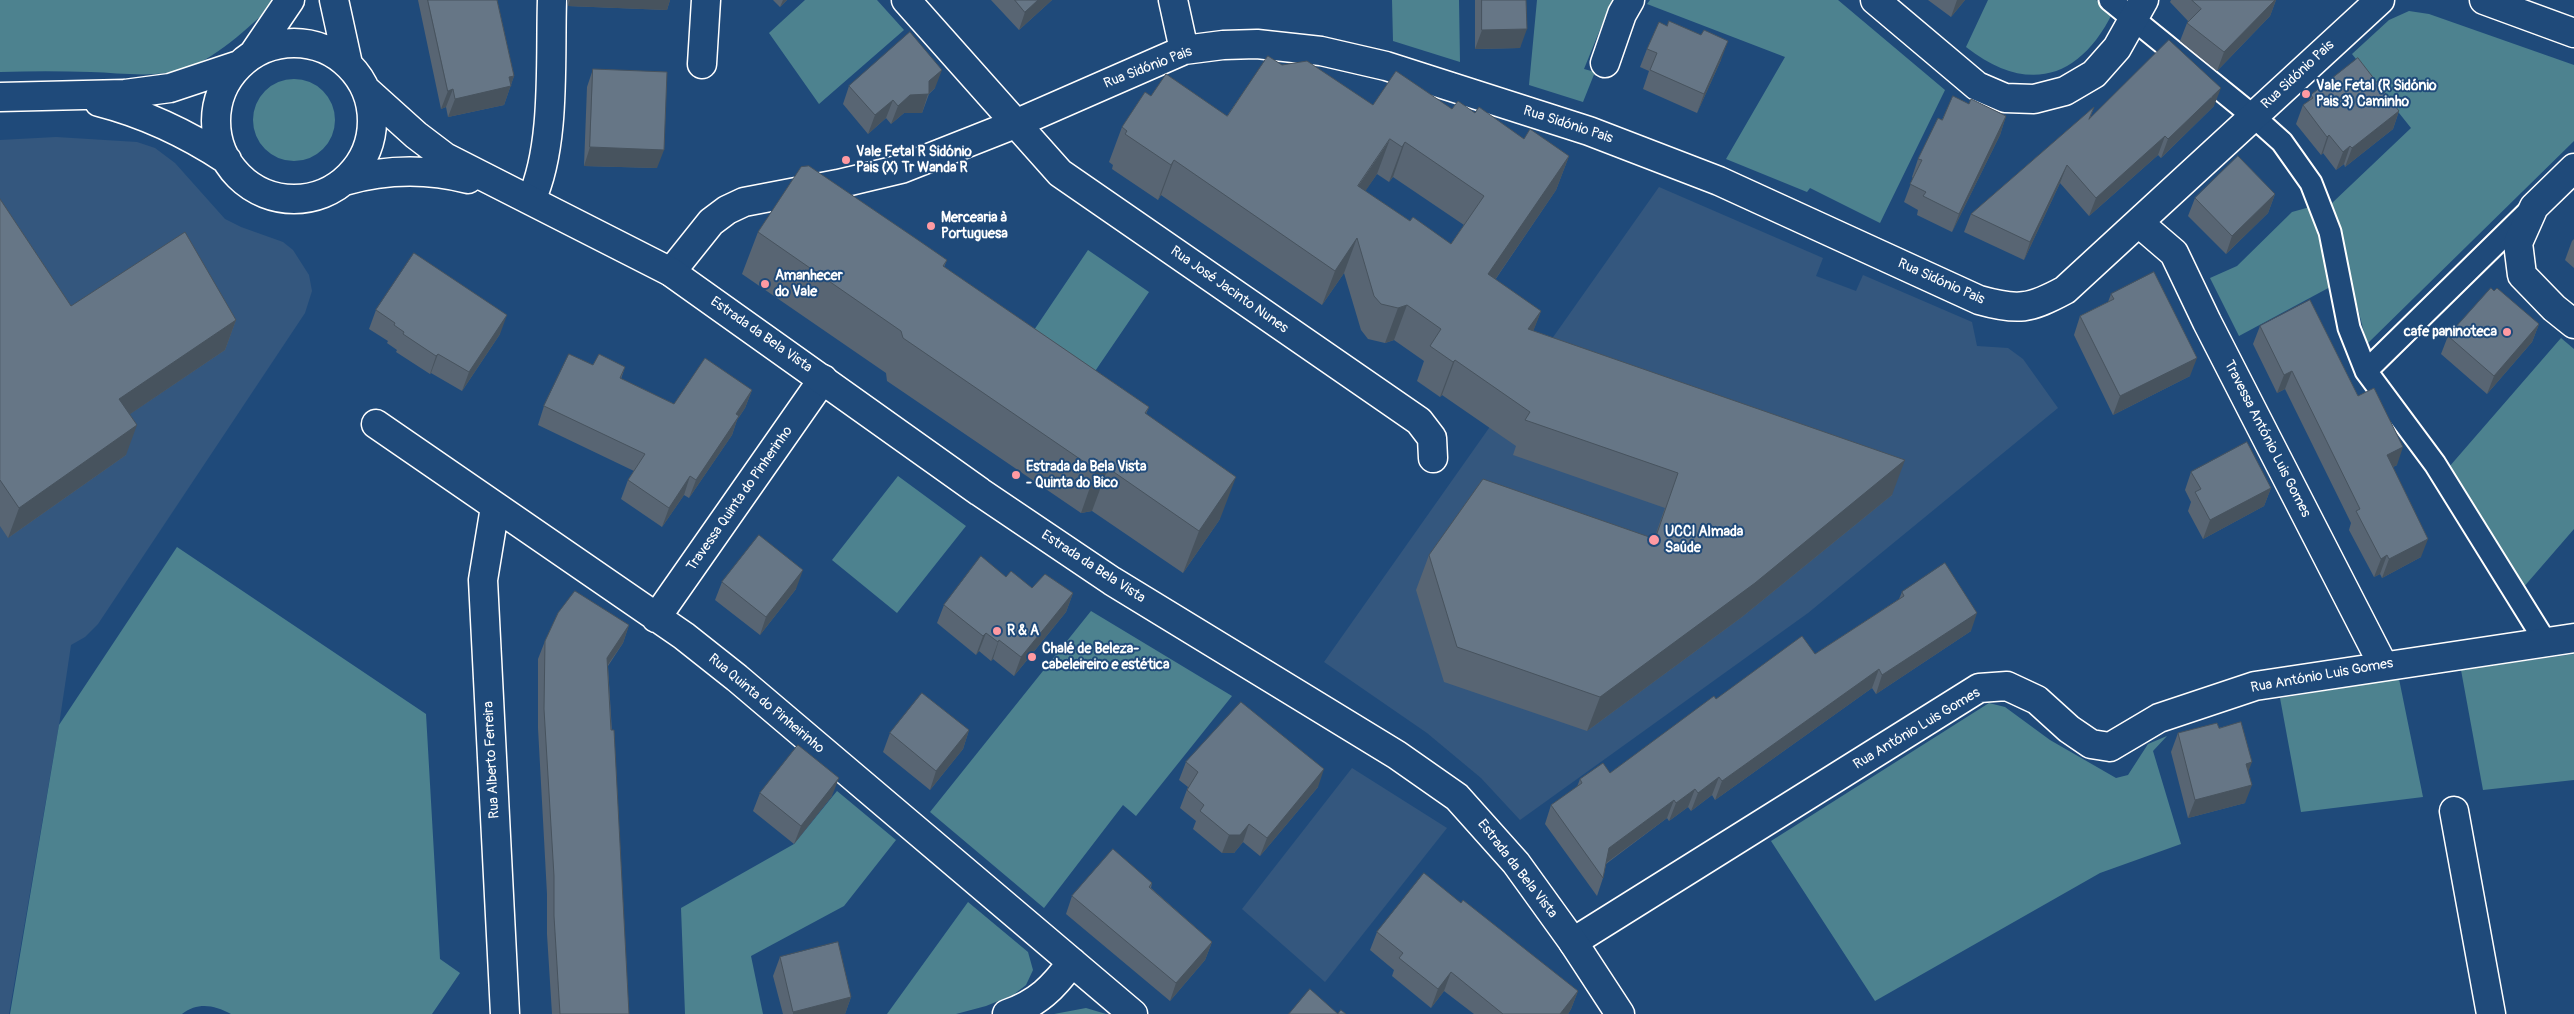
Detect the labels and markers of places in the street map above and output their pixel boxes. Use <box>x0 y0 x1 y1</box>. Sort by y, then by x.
place label: Vale Fetal (R Sidónio Pais 3) Caminho <box>2316 78 2437 110</box>
marker: Vale Fetal (R Sidónio Pais 3) Caminho <box>2300 88 2312 100</box>
place label: Vale Fetal R Sidónio Pais (X) Tr Wanda R <box>856 144 972 176</box>
marker: Vale Fetal R Sidónio Pais (X) Tr Wanda R <box>840 154 852 166</box>
place label: Mercearia à Portuguesa <box>941 210 1008 242</box>
marker: Mercearia à Portuguesa <box>925 220 937 232</box>
place label: Amanhecer do Vale <box>775 268 843 300</box>
marker: Amanhecer do Vale <box>759 278 771 290</box>
place label: cafe paninoteca <box>2404 324 2497 340</box>
marker: cafe paninoteca <box>2501 326 2513 338</box>
place label: Estrada da Bela Vista - Quinta do Bico <box>1026 459 1146 492</box>
marker: Estrada da Bela Vista - Quinta do Bico <box>1010 469 1022 481</box>
place label: UCCI Almada Saúde <box>1665 524 1743 556</box>
marker: UCCI Almada Saúde <box>1647 533 1661 547</box>
place label: R & A <box>1007 623 1039 639</box>
marker: R & A <box>991 625 1003 637</box>
place label: Chalé de Beleza- cabeleireiro e estética <box>1042 641 1169 674</box>
marker: Chalé de Beleza- cabeleireiro e estética <box>1026 651 1038 663</box>

